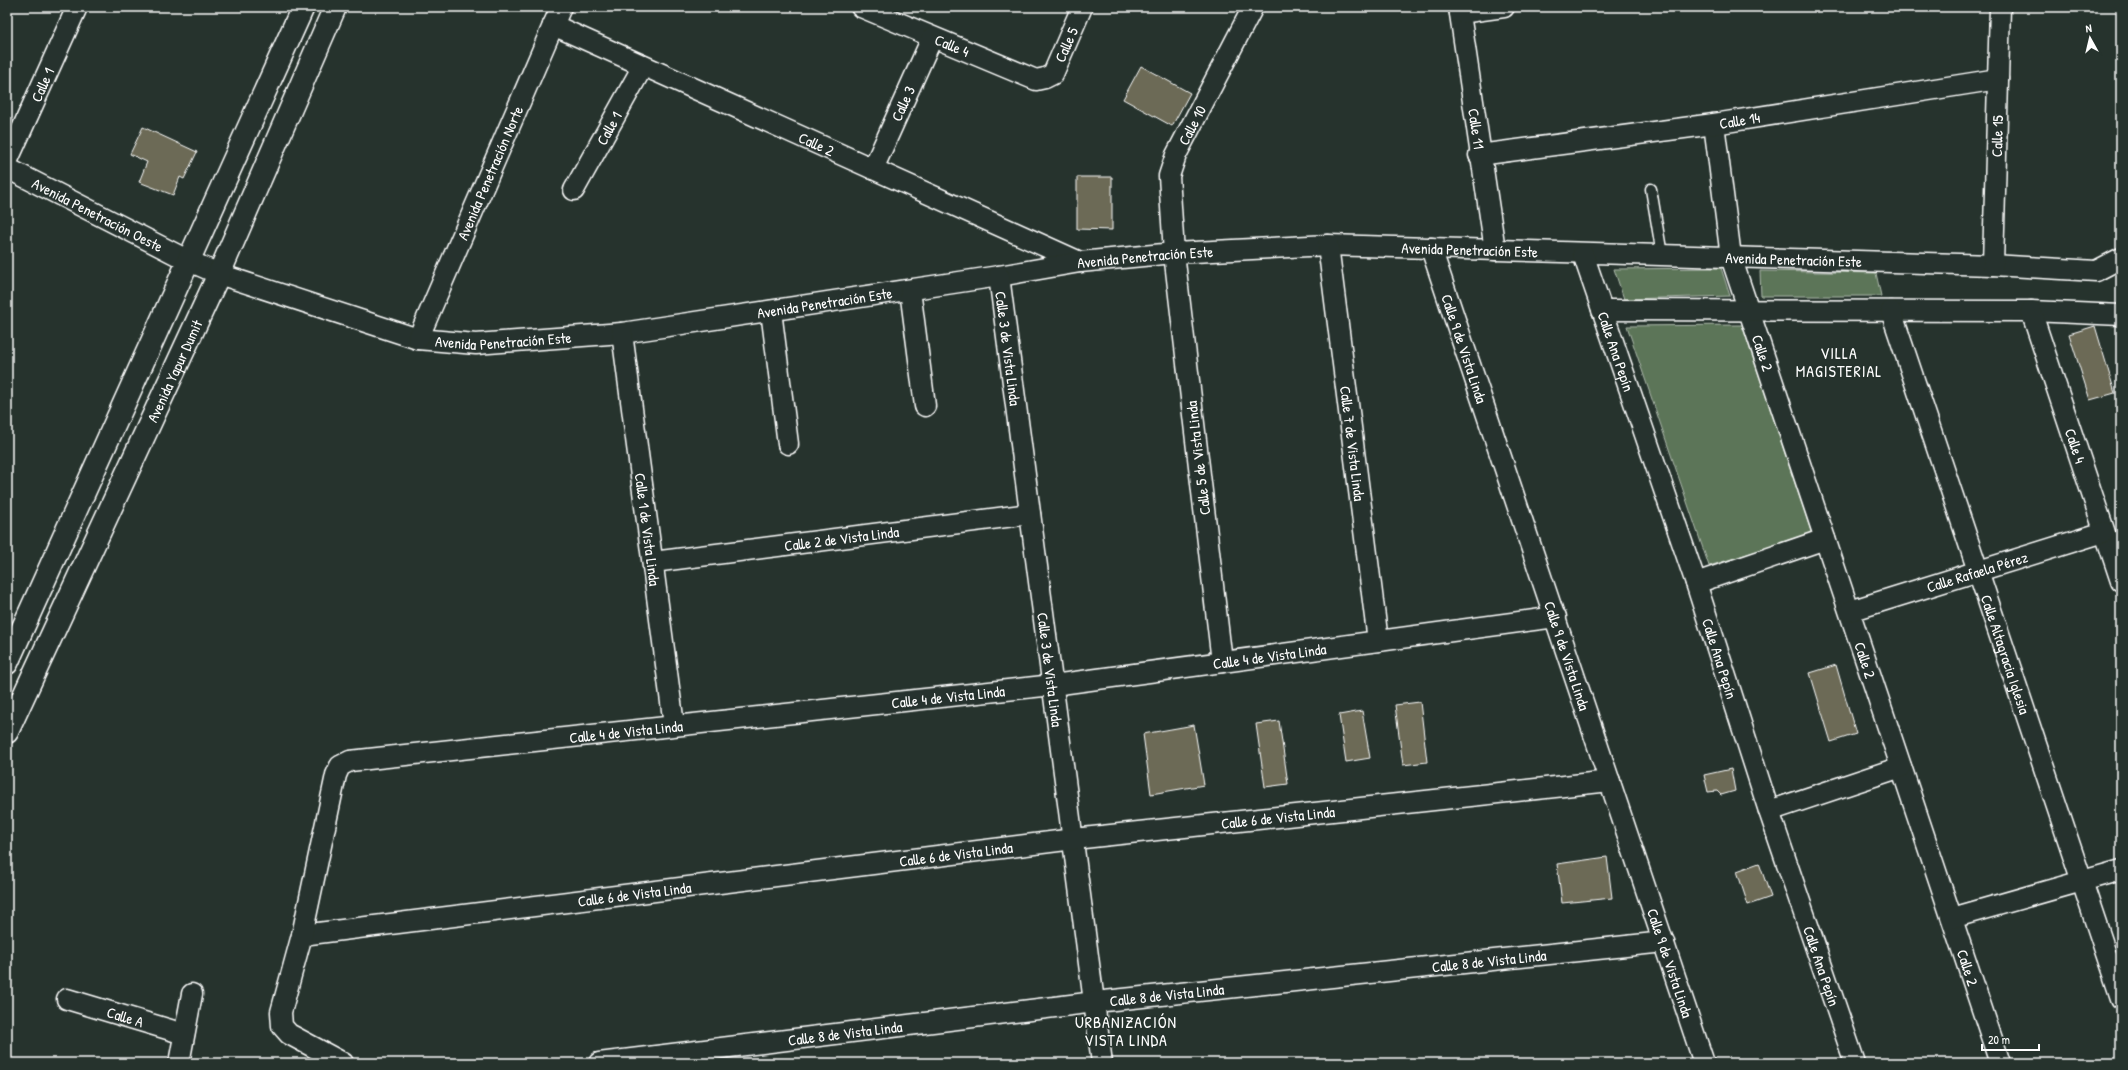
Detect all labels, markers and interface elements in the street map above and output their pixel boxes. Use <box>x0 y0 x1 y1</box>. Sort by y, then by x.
north arrow <box>2070 18 2110 58</box>
text: N <box>2085 21 2093 35</box>
street label: Calle 5 <box>1049 23 1083 65</box>
street label: Calle 4 <box>932 29 973 62</box>
street label: Calle 1 <box>25 64 59 105</box>
street label: Calle 3 <box>885 82 920 124</box>
street label: Calle 10 <box>1173 101 1211 149</box>
street label: Avenida Penetración Norte <box>451 102 528 243</box>
street label: Calle 14 <box>1718 106 1762 134</box>
street label: Calle 1 <box>591 107 626 149</box>
street label: Calle 11 <box>1464 107 1490 150</box>
street label: Calle 15 <box>1985 114 2008 157</box>
street label: Calle 2 <box>795 126 838 161</box>
street label: Avenida Penetración Oeste <box>29 172 167 257</box>
street label: Avenida Penetración Este <box>1401 237 1538 262</box>
street label: Avenida Penetración Este <box>1076 240 1214 273</box>
street label: Avenida Penetración Este <box>1725 246 1862 272</box>
street label: Avenida Penetración Este <box>756 282 894 323</box>
street label: Calle 3 de Vista Linda <box>991 290 1026 407</box>
street label: Calle 9 de Vista Linda <box>1437 291 1493 406</box>
street label: Calle Ana Pepín <box>1593 309 1640 394</box>
street label: Avenida Yapur Dumit <box>141 315 207 426</box>
street label: Avenida Penetración Este <box>434 326 572 354</box>
street label: Calle 2 <box>1747 332 1779 374</box>
district label: VILLA MAGISTERIAL <box>1796 342 1882 382</box>
street label: Calle 7 de Vista Linda <box>1335 385 1371 502</box>
street label: Calle 5 de Vista Linda <box>1181 400 1215 516</box>
street label: Calle 4 <box>2060 425 2092 466</box>
street label: Calle 1 de Vista Linda <box>630 471 666 587</box>
street label: Calle 2 de Vista Linda <box>783 520 900 556</box>
street label: Calle Rafaela Pérez <box>1924 546 2031 597</box>
street label: Calle Altagracia Iglesia <box>1976 592 2036 717</box>
street label: Calle 9 de Vista Linda <box>1540 598 1596 713</box>
street label: Calle 3 de Vista Linda <box>1033 611 1068 728</box>
street label: Calle Ana Pepín <box>1697 616 1743 701</box>
street label: Calle 4 de Vista Linda <box>1212 638 1328 674</box>
street label: Calle 2 <box>1850 639 1881 681</box>
street label: Calle 4 de Vista Linda <box>890 680 1006 713</box>
street label: Calle 4 de Vista Linda <box>568 715 684 748</box>
street label: Calle 6 de Vista Linda <box>1220 800 1336 834</box>
street label: Calle 6 de Vista Linda <box>898 836 1014 871</box>
street label: Calle 6 de Vista Linda <box>576 876 693 911</box>
street label: Calle 9 de Vista Linda <box>1642 906 1699 1020</box>
street label: Calle Ana Pepín <box>1798 923 1845 1009</box>
street label: Calle 8 de Vista Linda <box>1431 944 1547 977</box>
street label: Calle 2 <box>1952 946 1984 988</box>
street label: Calle 8 de Vista Linda <box>1109 978 1225 1011</box>
street label: Calle A <box>105 1001 147 1032</box>
district label: URBANIZACIÓN VISTA LINDA <box>1075 1011 1177 1051</box>
street label: Calle 8 de Vista Linda <box>787 1015 904 1050</box>
scale bar <box>1982 1026 2039 1052</box>
text: 20 m <box>1988 1031 2010 1048</box>

